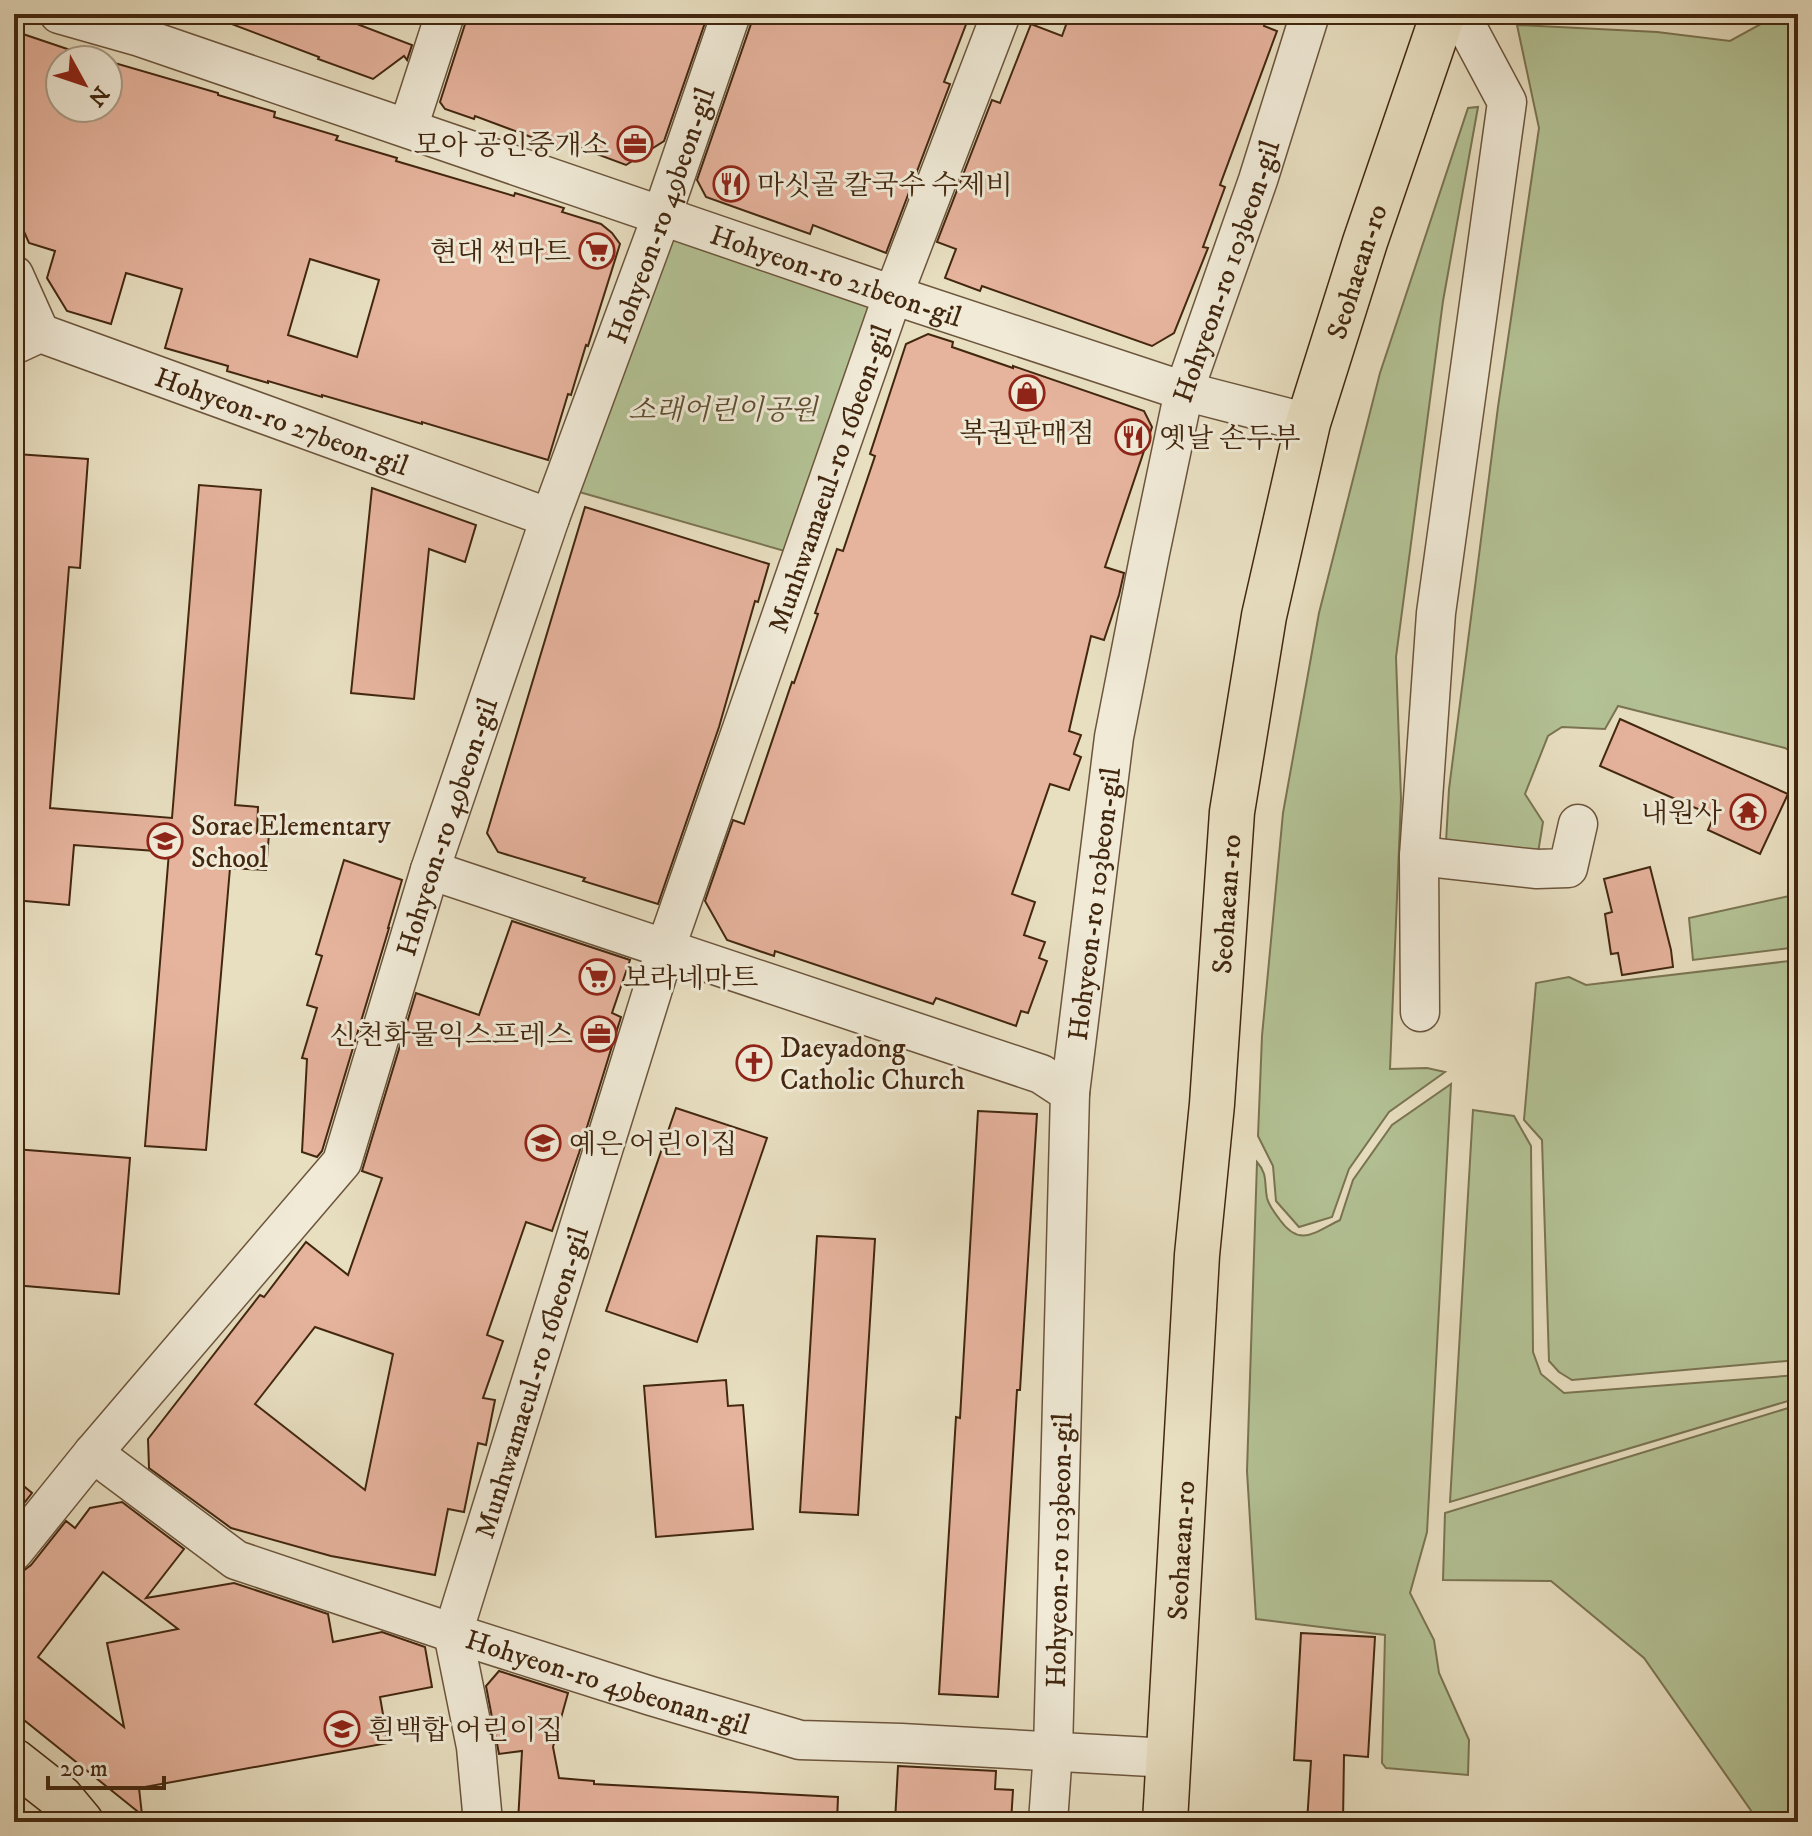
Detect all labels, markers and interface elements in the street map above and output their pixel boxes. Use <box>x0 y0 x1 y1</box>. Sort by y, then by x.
north arrow <box>44 44 124 124</box>
text: N <box>82 80 114 111</box>
street label: Hohyeon-ro 49beon-gil <box>600 83 724 349</box>
office icon: 모아 공인중개소 <box>616 125 654 163</box>
place label: 모아 공인중개소 <box>414 128 609 163</box>
street label: Hohyeon-ro 103beon-gil <box>1165 136 1288 407</box>
restaurant icon: 마싯골 칼국수 수제비 <box>712 165 750 203</box>
place label: 마싯골 칼국수 수제비 <box>757 168 1012 203</box>
street label: Seohaean-ro <box>1320 200 1396 344</box>
street label: Hohyeon-ro 21beon-gil <box>705 218 966 336</box>
supermarket icon: 현대 썬마트 <box>578 232 616 270</box>
place label: 현대 썬마트 <box>430 235 571 270</box>
street label: Munhwamaeul-ro 16beon-gil <box>761 320 900 638</box>
street label: Hohyeon-ro 27beon-gil <box>150 360 413 484</box>
shop icon: 복권판매점 <box>1008 374 1046 412</box>
park label: 소래어린이공원 <box>628 393 820 428</box>
place label: 복권판매점 <box>959 416 1095 451</box>
restaurant icon: 옛날 손두부 <box>1114 418 1152 456</box>
place label: 옛날 손두부 <box>1159 421 1300 456</box>
street label: Hohyeon-ro 49beon-gil <box>389 693 507 960</box>
street label: Hohyeon-ro 103beon-gil <box>1061 765 1129 1043</box>
temple icon: 내원사 <box>1729 793 1767 831</box>
place label: 내원사 <box>1641 796 1722 831</box>
place label: Sorae Elementary School <box>191 809 391 876</box>
school or university icon: Sorae Elementary School <box>146 822 184 860</box>
street label: Seohaean-ro <box>1205 833 1249 975</box>
supermarket icon: 보라네마트 <box>578 958 616 996</box>
place label: 보라네마트 <box>623 961 758 996</box>
office icon: 신천화물익스프레스 <box>580 1015 618 1053</box>
place label: 신천화물익스프레스 <box>330 1018 573 1053</box>
place label: Daeyadong Catholic Church <box>780 1031 965 1098</box>
church icon: Daeyadong Catholic Church <box>735 1044 773 1082</box>
school or university icon: 예은 어린이집 <box>524 1124 562 1162</box>
place label: 예은 어린이집 <box>569 1127 737 1162</box>
street label: Munhwamaeul-ro 16beon-gil <box>467 1222 597 1543</box>
street label: Hohyeon-ro 103beon-gil <box>1039 1412 1081 1688</box>
street label: Seohaean-ro <box>1160 1480 1203 1621</box>
street label: Hohyeon-ro 49beonan-gil <box>461 1622 755 1743</box>
school or university icon: 흰백합 어린이집 <box>323 1710 361 1748</box>
place label: 흰백합 어린이집 <box>368 1713 563 1748</box>
scale bar <box>48 1740 164 1790</box>
text: 20 m <box>60 1754 108 1784</box>

